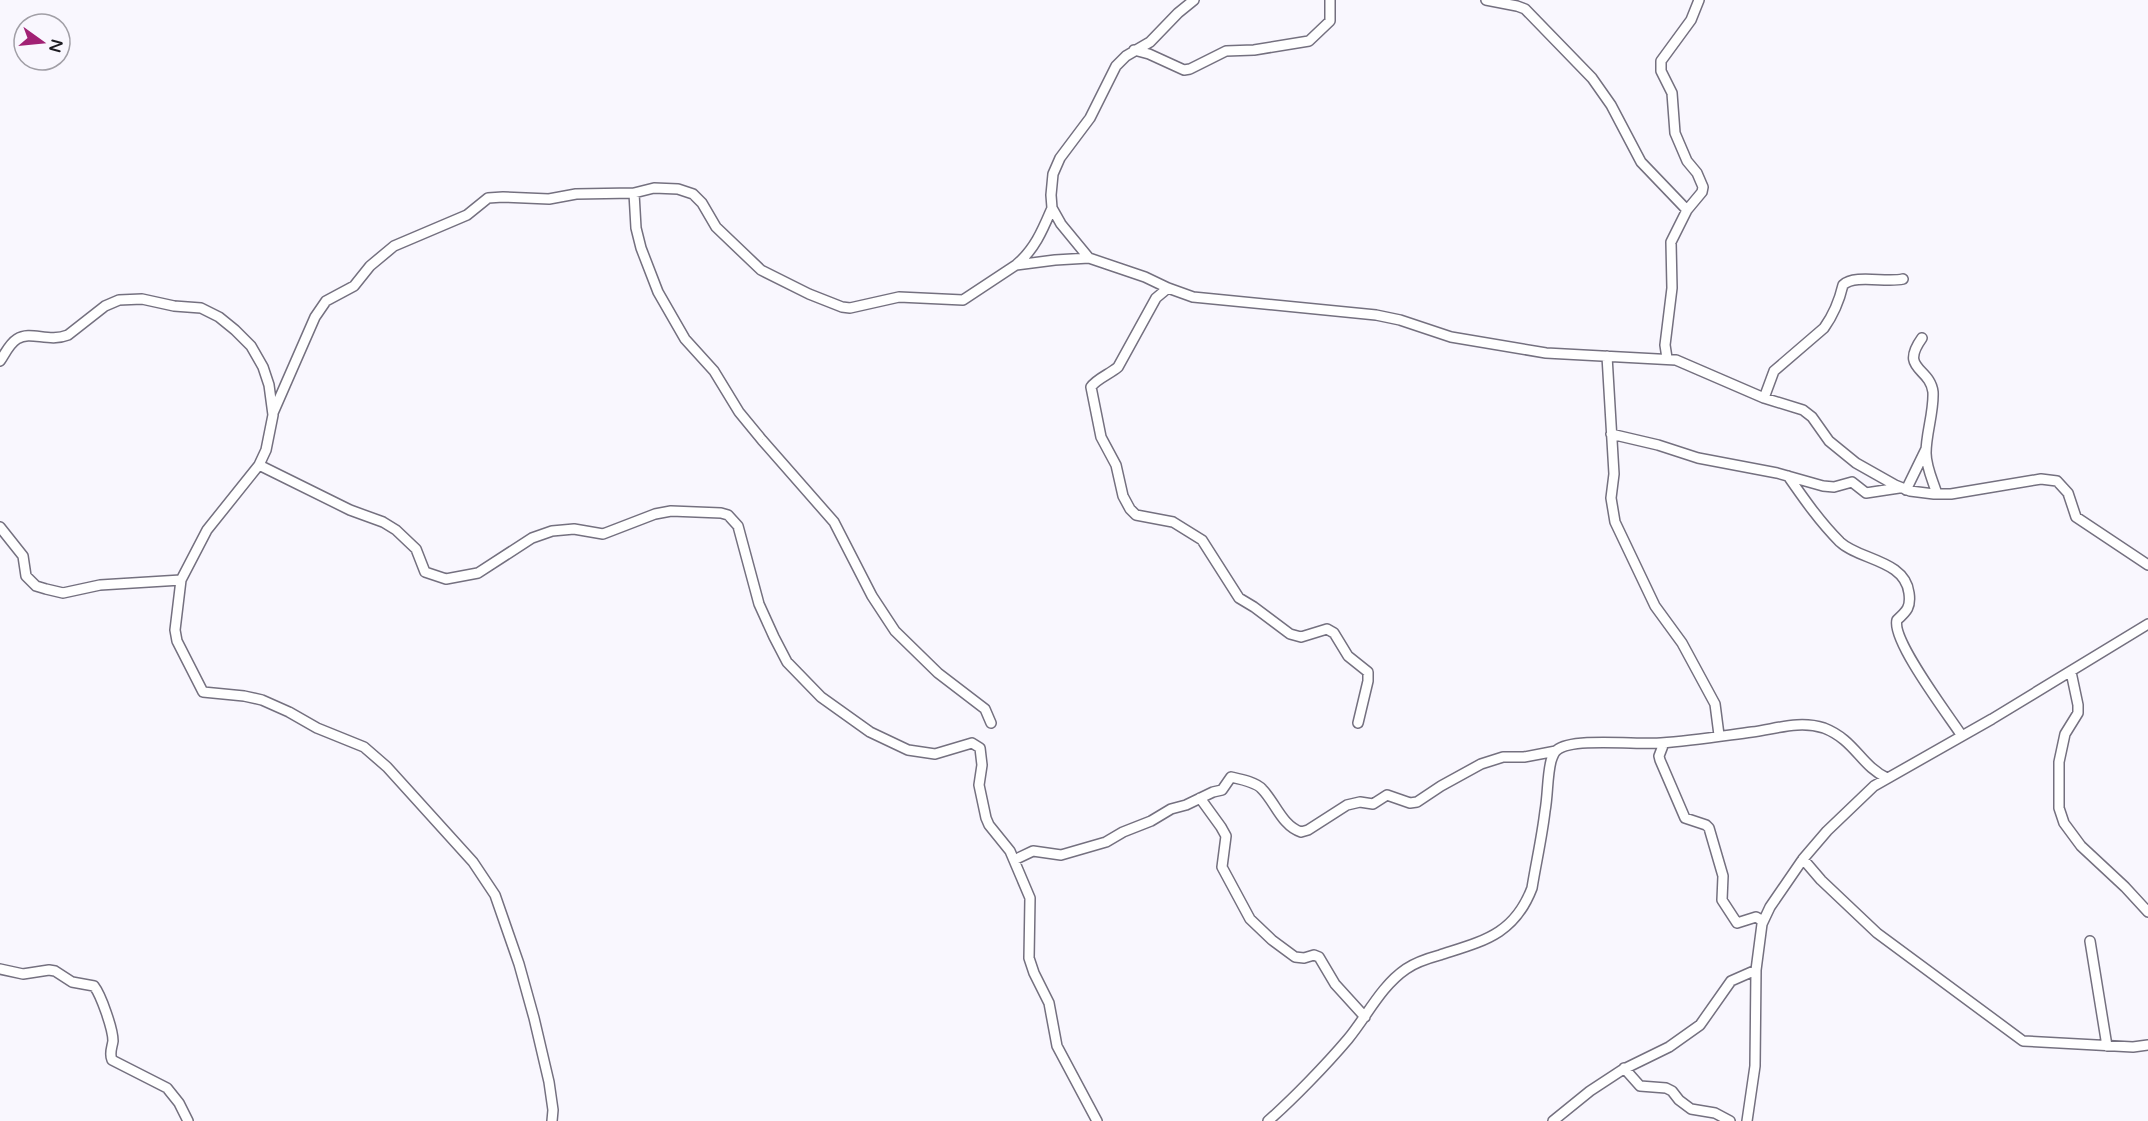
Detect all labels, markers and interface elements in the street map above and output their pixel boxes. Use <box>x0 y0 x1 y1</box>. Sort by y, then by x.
north arrow <box>12 12 72 72</box>
text: N <box>44 37 67 54</box>

